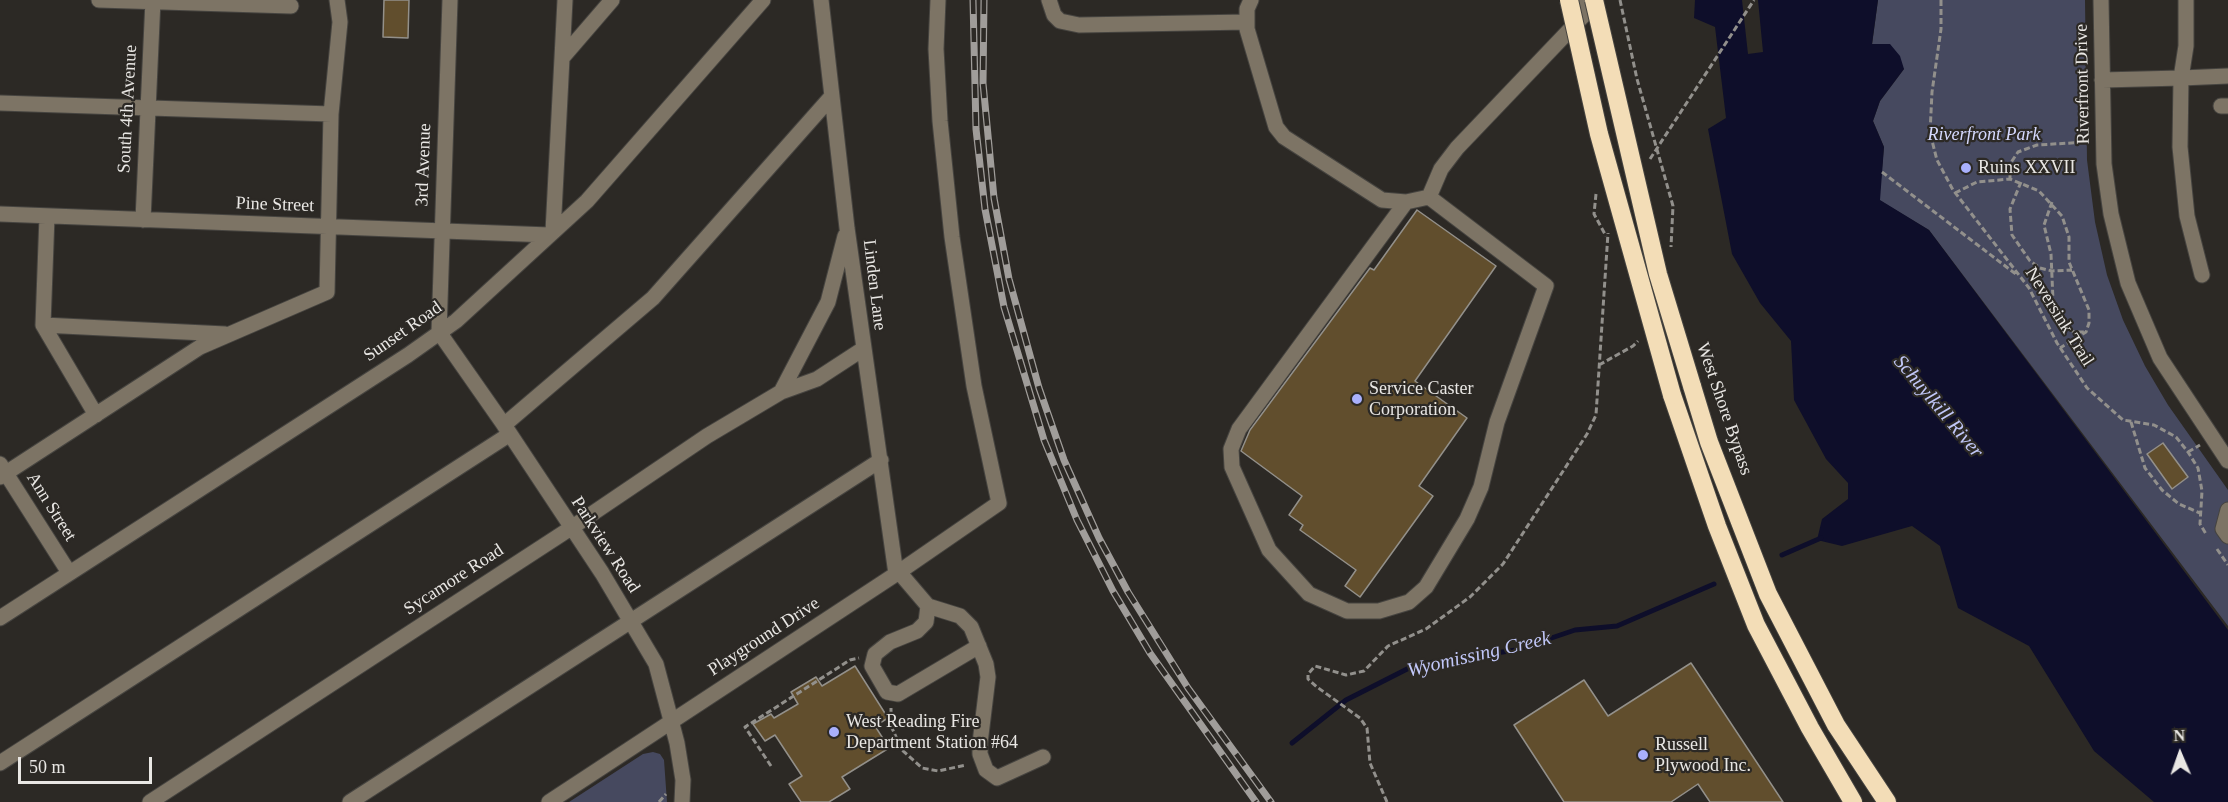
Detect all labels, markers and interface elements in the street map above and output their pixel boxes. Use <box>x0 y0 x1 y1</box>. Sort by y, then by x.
street label: Riverfront Drive <box>2071 24 2095 144</box>
street label: South 4th Avenue <box>114 44 142 174</box>
street label: 3rd Avenue <box>412 123 436 207</box>
park label: Riverfront Park <box>1928 124 2040 146</box>
place label: Ruins XXVII <box>1978 157 2075 179</box>
marker: Ruins XXVII <box>1959 161 1973 175</box>
street label: Pine Street <box>235 193 315 217</box>
street label: Linden Lane <box>858 238 890 332</box>
street label: Neversink Trail <box>2020 263 2098 371</box>
street label: Sunset Road <box>360 297 446 367</box>
street label: West Shore Bypass <box>1691 340 1757 478</box>
water label: Schuylkill River <box>1888 351 1988 463</box>
place label: Service Caster Corporation <box>1369 378 1473 420</box>
marker: Service Caster Corporation <box>1350 392 1364 406</box>
street label: Ann Street <box>21 468 81 546</box>
street label: Parkview Road <box>566 493 644 597</box>
street label: Sycamore Road <box>400 540 508 620</box>
street label: Playground Drive <box>704 593 824 681</box>
water label: Wyomissing Creek <box>1405 627 1553 683</box>
place label: West Reading Fire Department Station #64 <box>846 711 1018 754</box>
north arrow <box>2150 724 2210 784</box>
marker: West Reading Fire Department Station #64 <box>827 725 841 739</box>
text: N <box>2173 727 2185 744</box>
place label: Russell Plywood Inc. <box>1655 734 1751 777</box>
scale bar <box>21 745 154 783</box>
marker: Russell Plywood Inc. <box>1636 748 1650 762</box>
text: 50 m <box>29 757 66 777</box>

